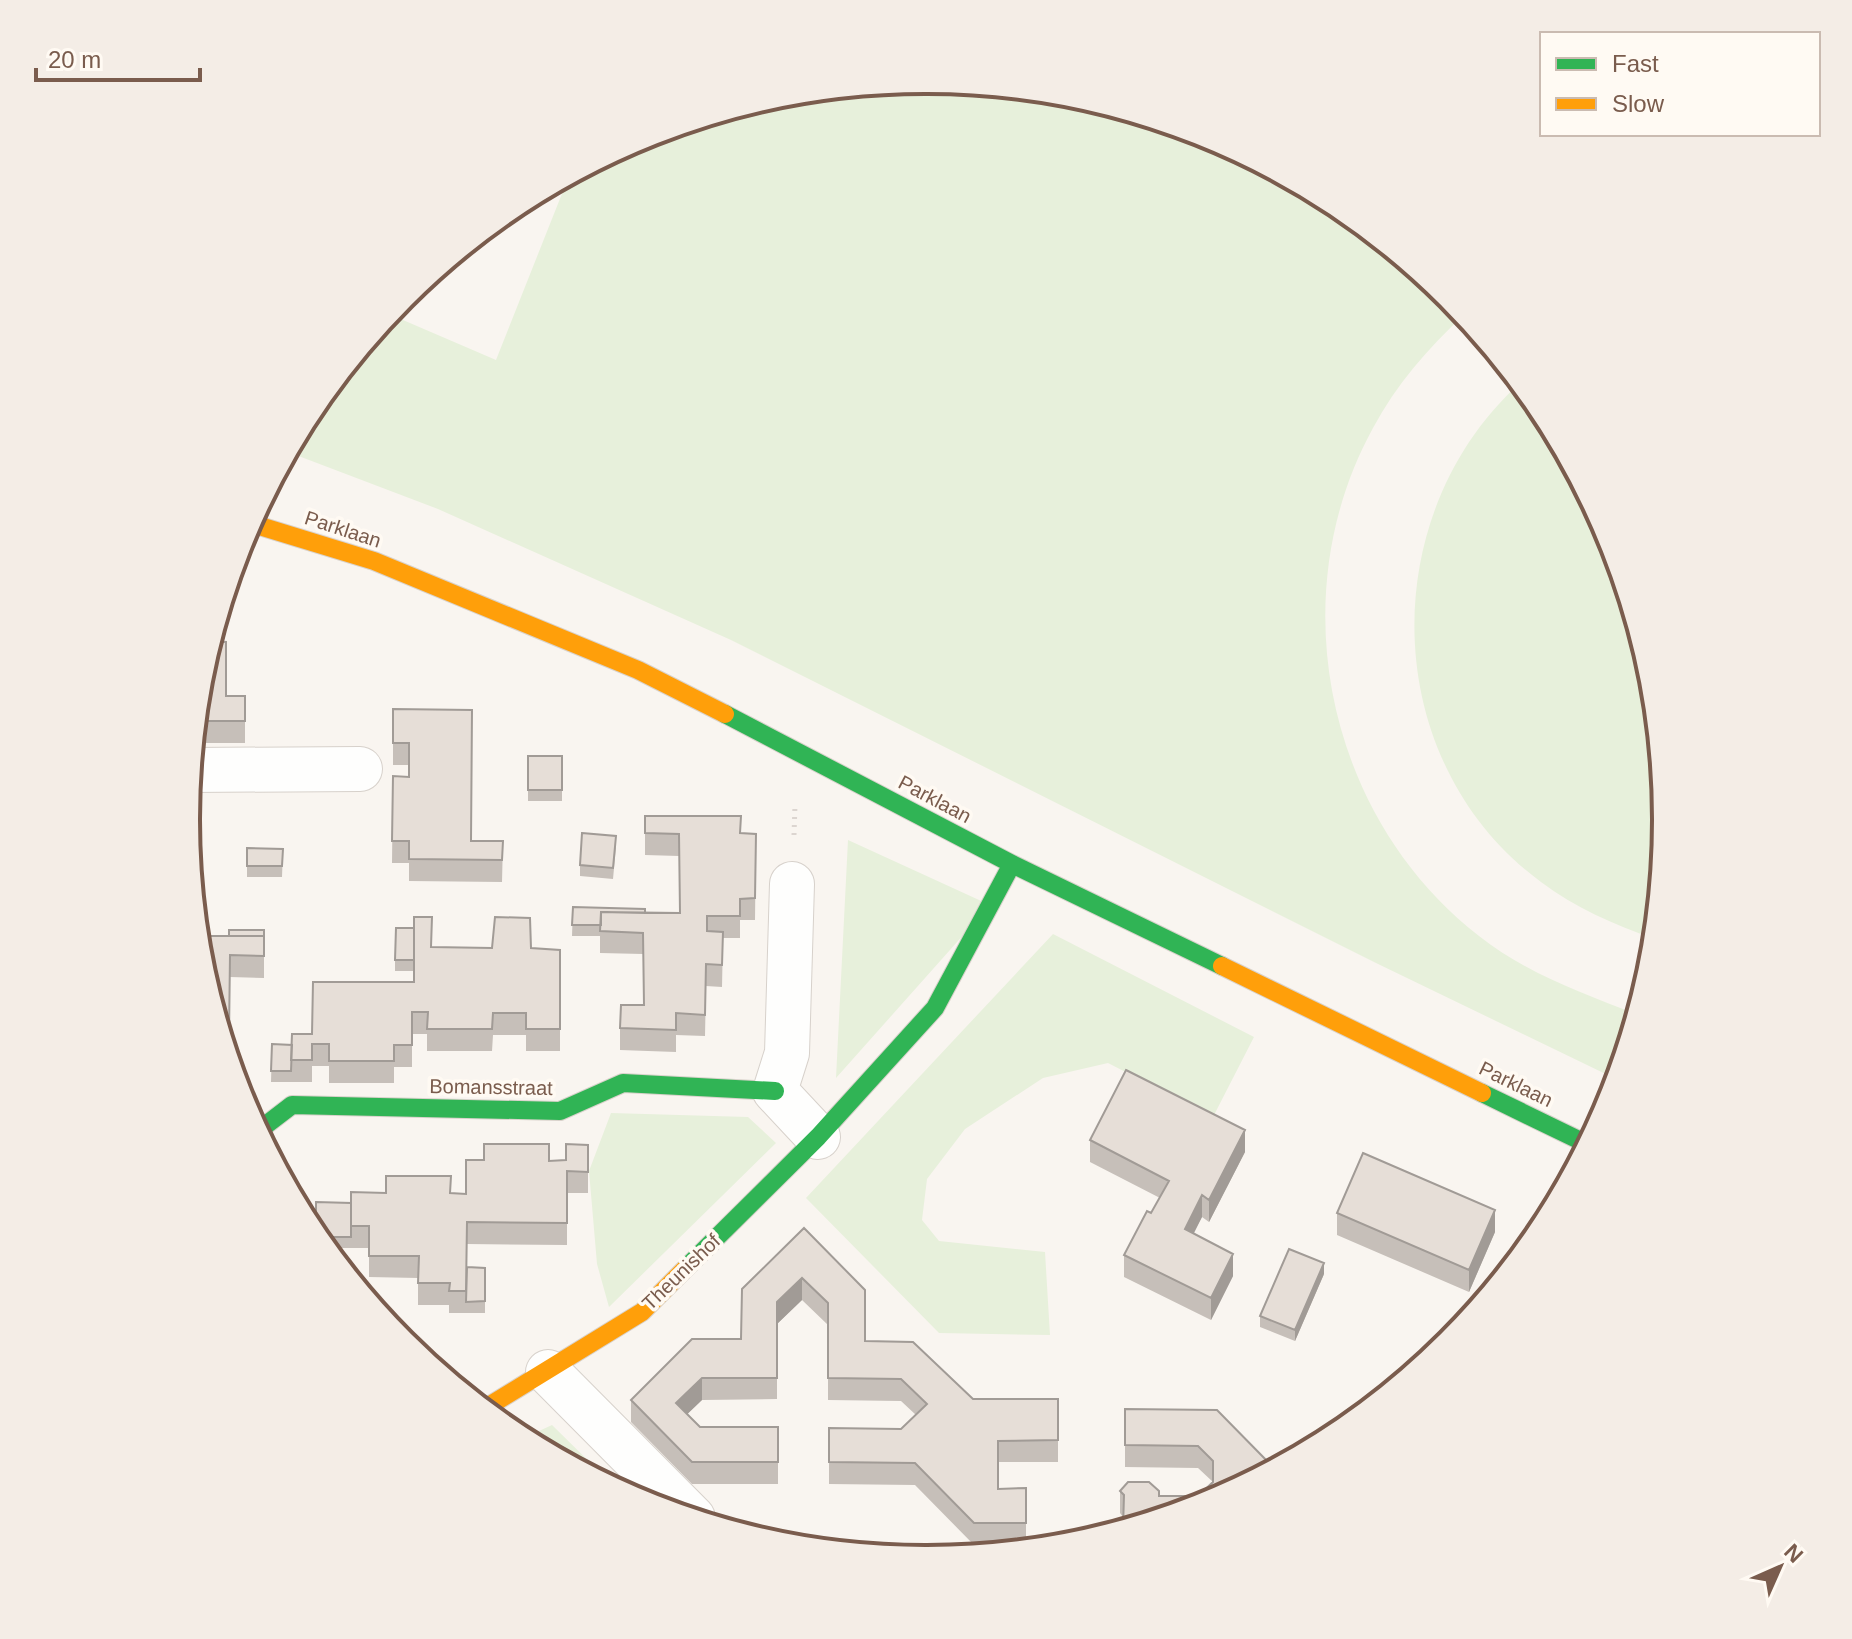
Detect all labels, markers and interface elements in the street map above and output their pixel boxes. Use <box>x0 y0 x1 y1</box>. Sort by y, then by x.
scale bar <box>36 32 200 82</box>
legend <box>1540 32 1820 136</box>
text: 20 m <box>48 46 101 73</box>
text: Fast <box>1612 50 1659 77</box>
text: Slow <box>1612 90 1665 117</box>
street label: Parklaan <box>302 506 384 552</box>
street label: Parklaan <box>895 771 975 827</box>
street label: Parklaan <box>1476 1057 1556 1111</box>
street label: Bomansstraat <box>429 1075 553 1099</box>
street label: Theunishof <box>638 1229 725 1314</box>
north arrow <box>1740 1527 1820 1607</box>
text: N <box>1779 1539 1808 1568</box>

